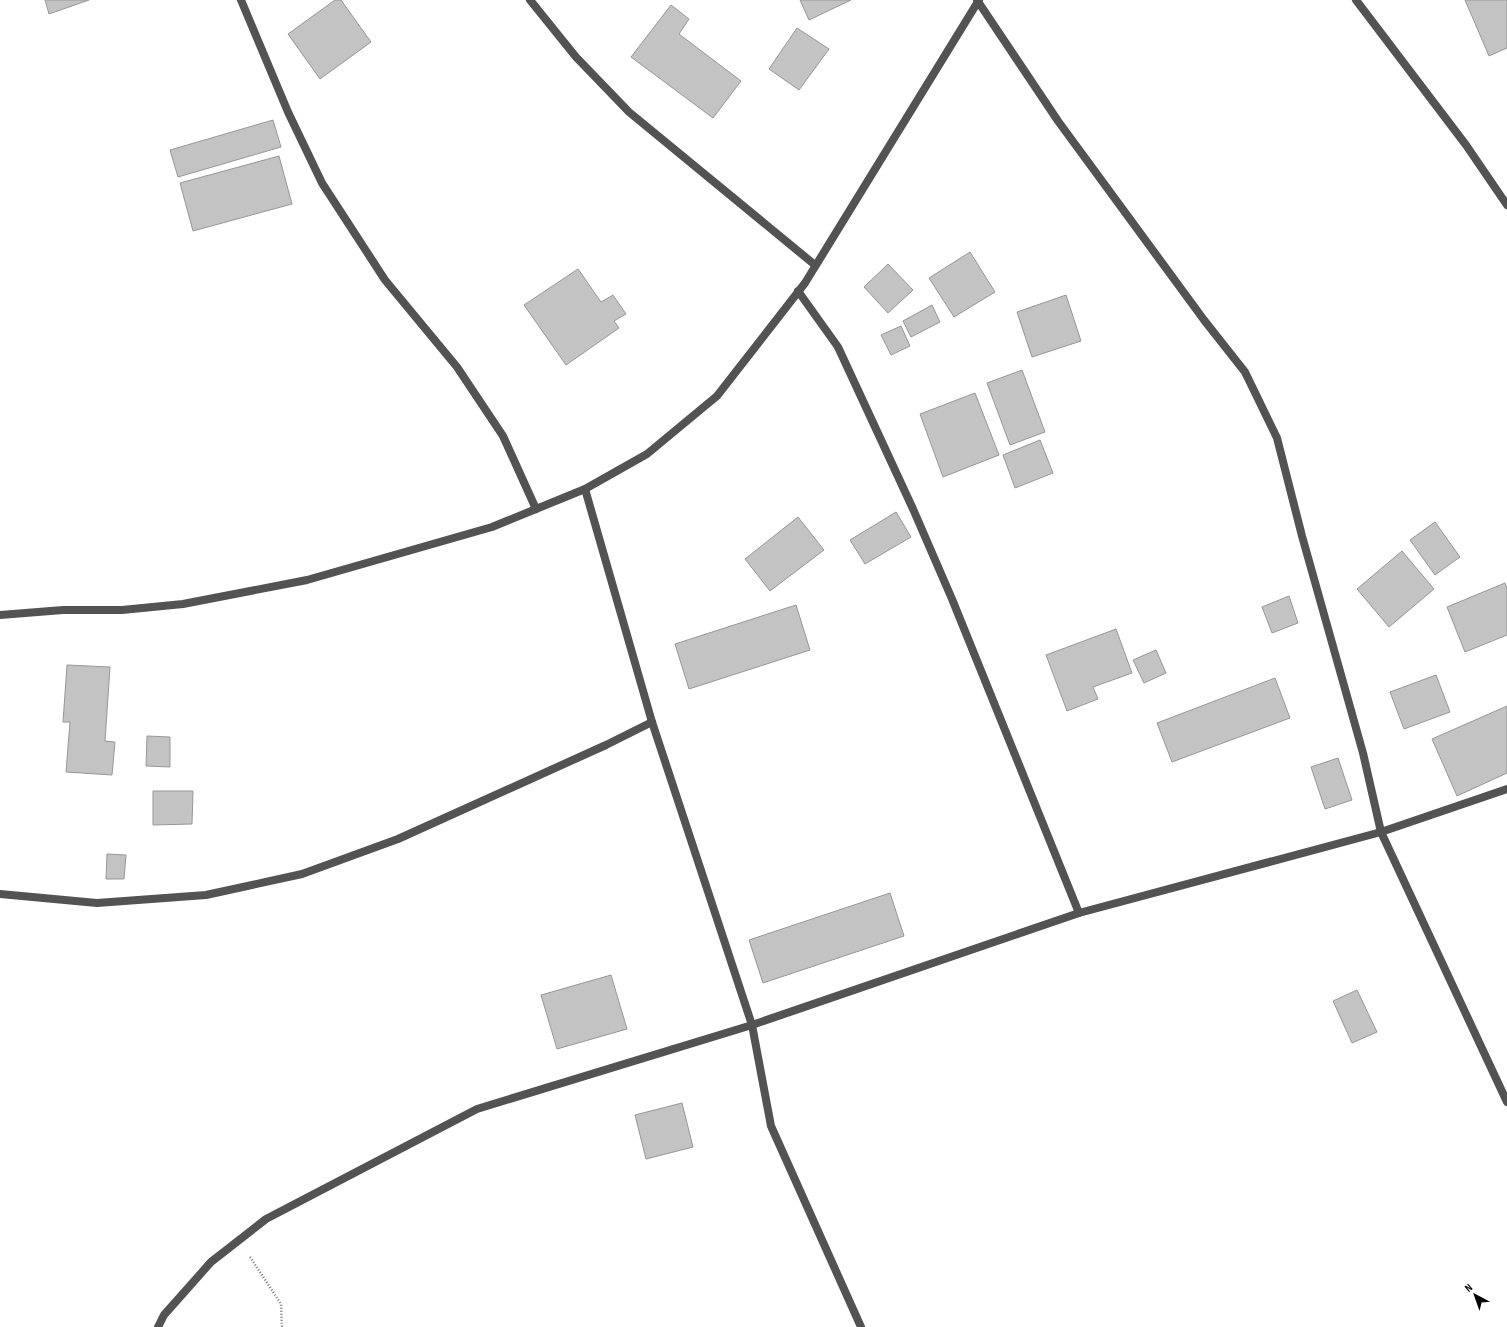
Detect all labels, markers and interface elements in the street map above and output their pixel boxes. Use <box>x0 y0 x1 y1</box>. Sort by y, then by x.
north arrow <box>1455 1275 1495 1315</box>
text: N <box>1462 1281 1475 1295</box>

